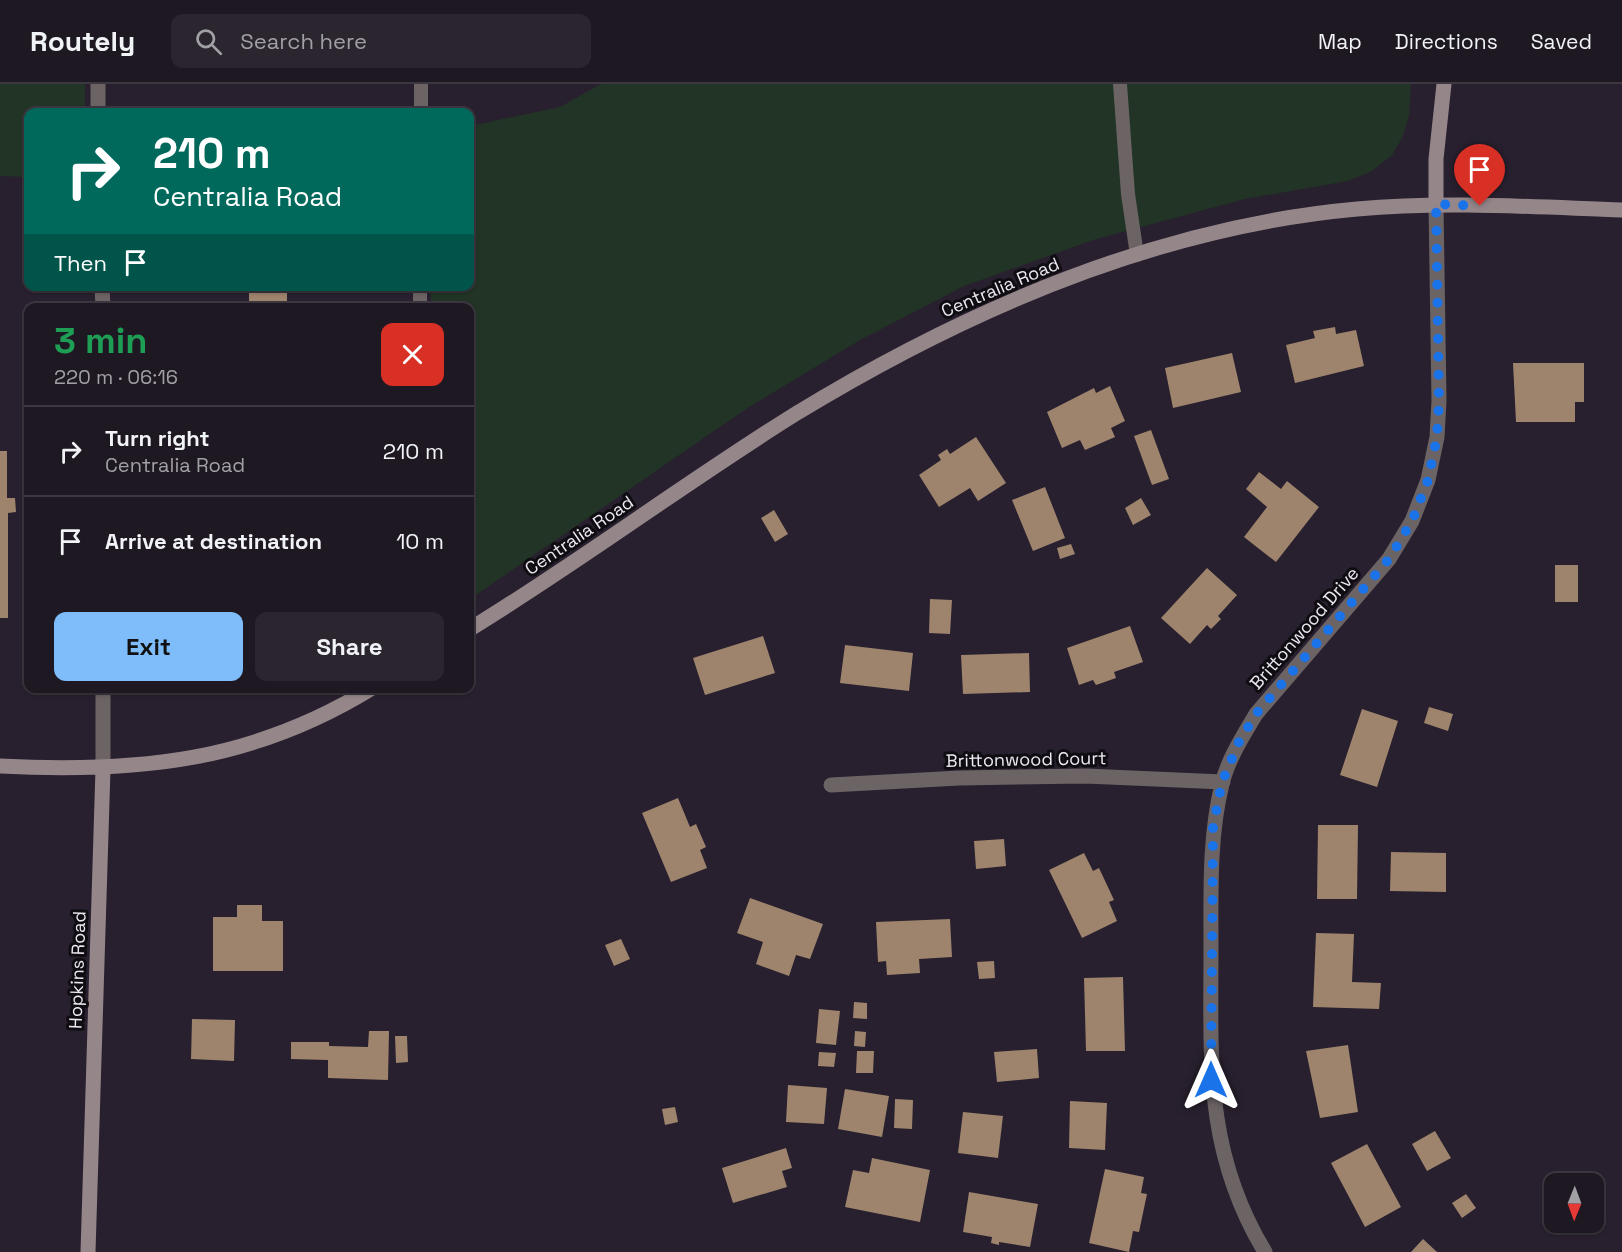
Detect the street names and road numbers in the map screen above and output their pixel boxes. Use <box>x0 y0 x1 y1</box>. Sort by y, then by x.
street label: Centralia Road <box>937 252 1063 322</box>
street label: Centralia Road <box>520 490 638 580</box>
street label: Brittonwood Drive <box>1244 562 1364 694</box>
street label: Brittonwood Court <box>945 746 1107 772</box>
street label: Hopkins Road <box>63 911 91 1029</box>

